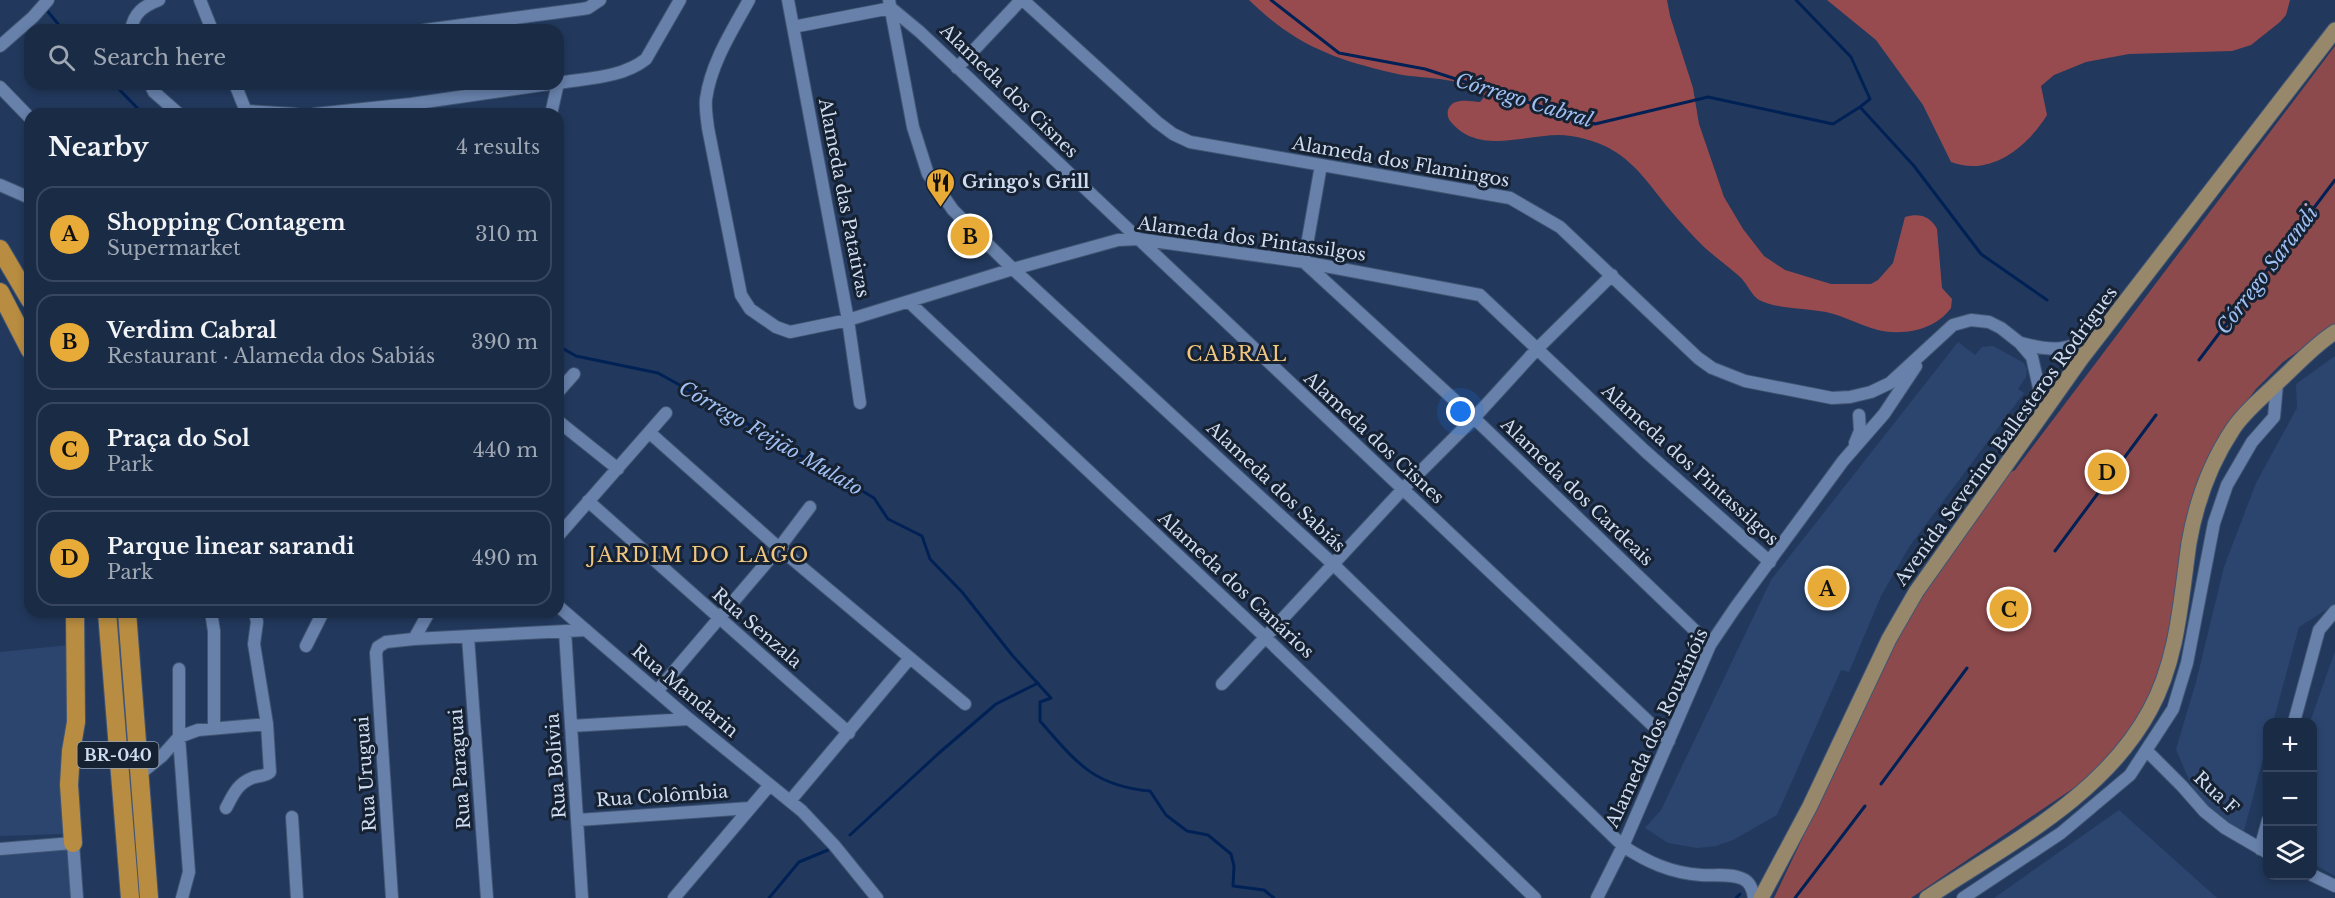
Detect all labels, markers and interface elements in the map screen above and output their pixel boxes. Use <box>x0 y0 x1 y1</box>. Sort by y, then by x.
street label: Alameda dos Cisnes <box>935 19 1083 163</box>
search box <box>24 24 564 90</box>
icon: search <box>45 41 78 74</box>
text: Search here <box>93 44 226 71</box>
water label: Córrego Cabral <box>1452 68 1596 133</box>
street label: Alameda das Patativas <box>814 95 874 300</box>
text: Nearby <box>48 131 149 163</box>
street label: Alameda dos Flamingos <box>1290 132 1511 192</box>
text: 4 results <box>456 135 540 159</box>
restaurant icon: Gringo's Grill <box>925 166 957 208</box>
place label: Gringo's Grill <box>962 171 1090 193</box>
water label: Córrego Sarandi <box>2211 201 2323 339</box>
text: Shopping Contagem <box>107 209 346 236</box>
street label: Alameda dos Pintassilgos <box>1135 212 1368 266</box>
pin: B <box>950 214 990 258</box>
text: A <box>61 222 78 246</box>
text: 310 m <box>475 222 538 246</box>
text: Supermarket <box>107 236 241 260</box>
street label: Avenida Severino Ballesteros Rodrigues <box>1889 282 2122 591</box>
text: Verdim Cabral <box>107 317 277 344</box>
text: B <box>62 330 77 354</box>
text: 390 m <box>471 330 538 354</box>
district label: CABRAL <box>1186 342 1288 366</box>
text: Restaurant · Alameda dos Sabiás <box>107 344 435 368</box>
street label: Alameda dos Cisnes <box>1299 367 1449 509</box>
water label: Córrego Feijão Mulato <box>675 376 867 500</box>
street label: Alameda dos Pintassilgos <box>1596 379 1783 550</box>
your location <box>1446 397 1475 426</box>
street label: Alameda dos Cardeais <box>1496 413 1658 571</box>
street label: Alameda dos Sabiás <box>1201 416 1350 557</box>
text: Praça do Sol <box>107 425 250 452</box>
text: C <box>61 438 78 462</box>
text: 440 m <box>473 438 538 462</box>
pin: D <box>2088 450 2126 494</box>
text: Park <box>107 452 153 476</box>
street label: Alameda dos Canários <box>1153 506 1319 663</box>
text: Parque linear sarandi <box>107 533 355 560</box>
district label: JARDIM DO LAGO <box>585 543 810 567</box>
text: D <box>60 546 79 570</box>
text: 490 m <box>472 546 538 570</box>
text: Park <box>107 560 153 584</box>
pin: A <box>1808 566 1846 610</box>
street label: Rua Senzala <box>708 583 806 673</box>
pin: C <box>1990 586 2028 632</box>
street label: Alameda dos Rouxinóis <box>1601 625 1713 832</box>
street label: Rua Mandarin <box>627 640 743 742</box>
street label: Rua Paraguai <box>445 708 475 830</box>
street label: Rua Bolívia <box>541 712 571 820</box>
street label: Rua Uruguai <box>351 716 381 832</box>
map controls <box>2263 718 2317 880</box>
button: + <box>2263 718 2317 772</box>
road number: BR-040 <box>78 742 158 768</box>
street label: Rua F <box>2189 767 2243 819</box>
button: − <box>2263 772 2317 826</box>
street label: Rua Colômbia <box>595 780 729 812</box>
button: layers <box>2263 826 2317 880</box>

